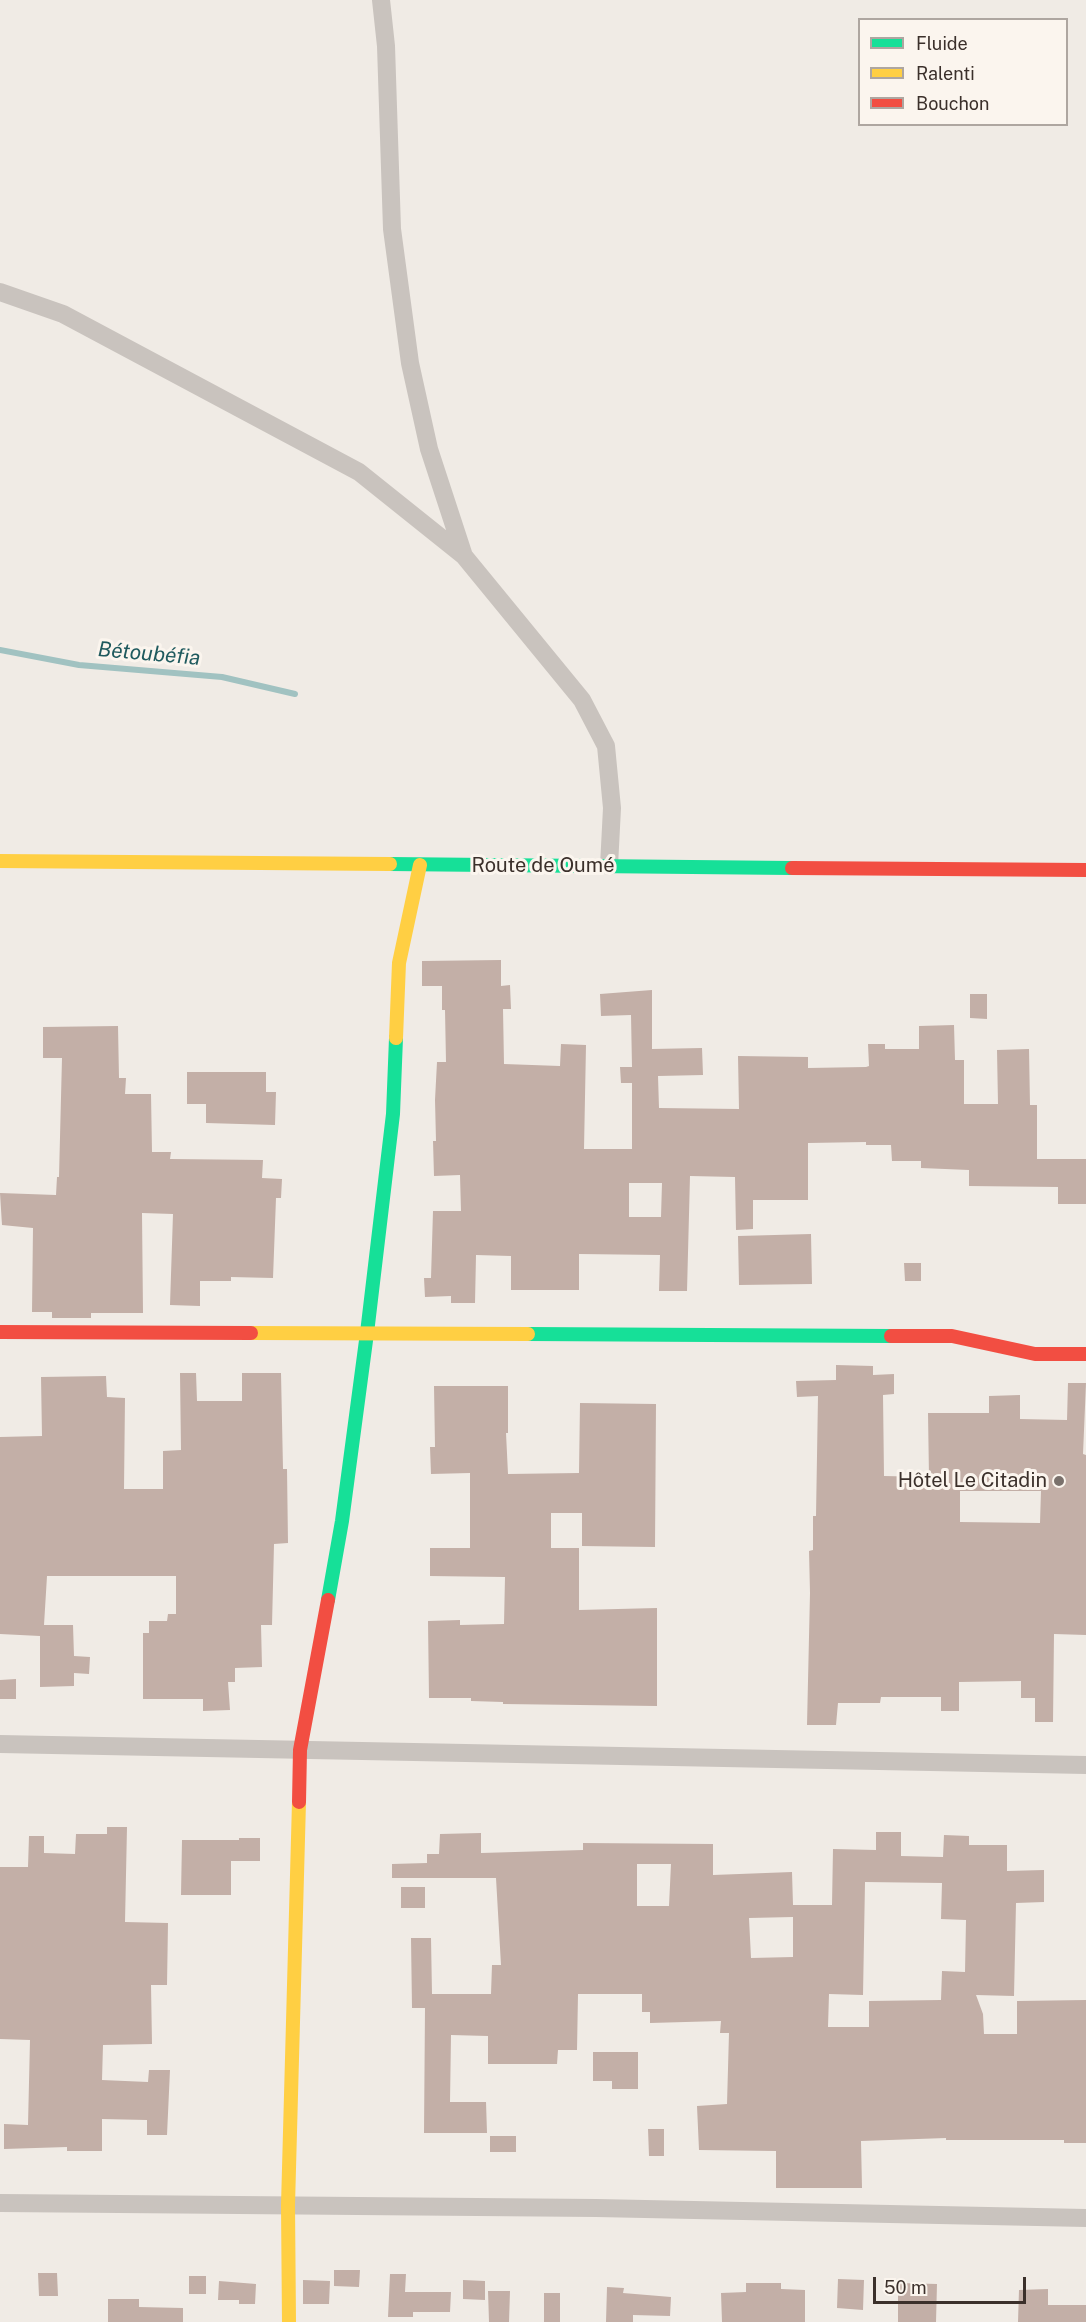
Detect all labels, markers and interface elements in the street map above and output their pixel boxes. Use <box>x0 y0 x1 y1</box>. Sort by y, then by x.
legend <box>858 18 1068 126</box>
text: Fluide <box>916 33 968 54</box>
text: Ralenti <box>916 63 975 84</box>
text: Bouchon <box>916 93 989 114</box>
water label: Bétoubéfia <box>97 637 201 671</box>
street label: Route de Oumé <box>472 854 614 878</box>
place label: Hôtel Le Citadin <box>898 1469 1047 1493</box>
marker: Hôtel Le Citadin <box>1052 1474 1066 1488</box>
scale bar <box>876 2265 1029 2303</box>
text: 50 m <box>884 2277 927 2298</box>

